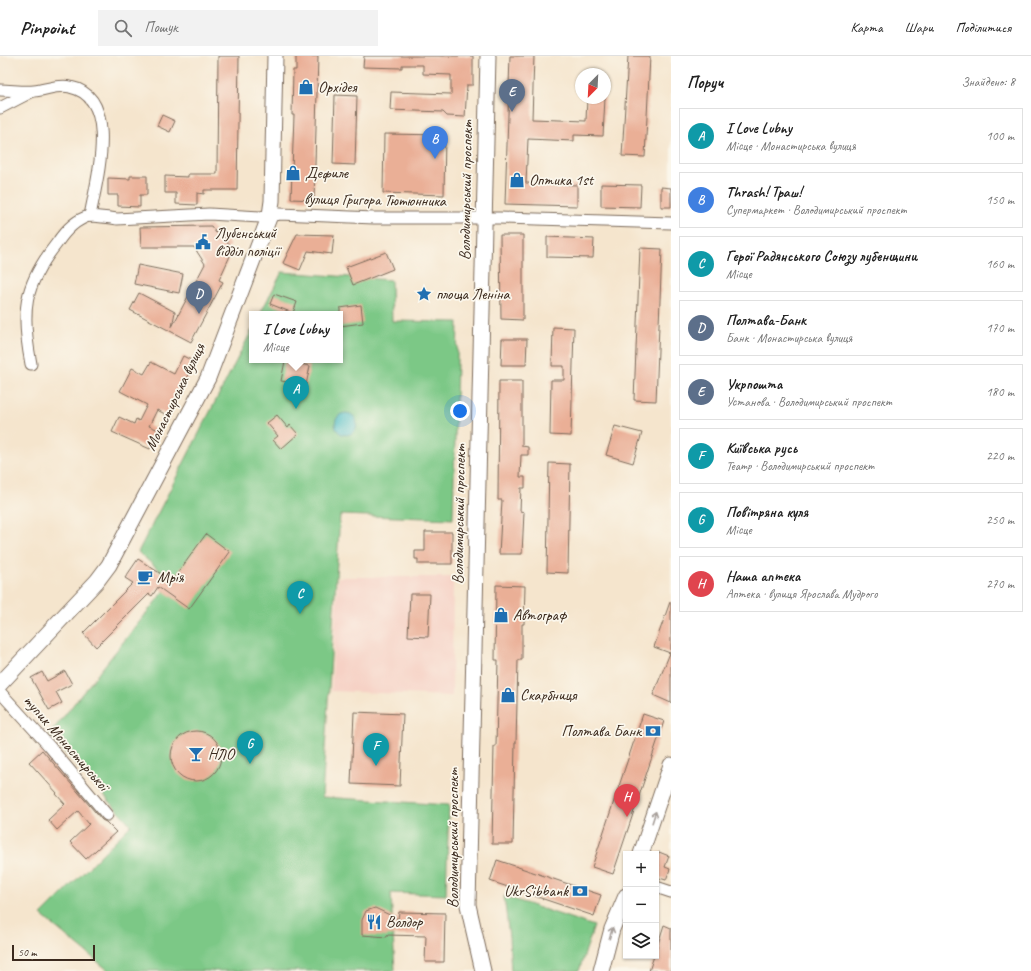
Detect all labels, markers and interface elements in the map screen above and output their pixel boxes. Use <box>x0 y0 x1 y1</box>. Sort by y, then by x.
search box <box>98 10 378 46</box>
text: Pinpoint <box>20 16 74 40</box>
icon: search <box>112 17 134 39</box>
text: Пошук <box>144 18 178 37</box>
text: Карта <box>851 19 883 36</box>
text: Шари <box>905 19 933 36</box>
text: Поділитися <box>955 19 1011 36</box>
north arrow <box>575 68 611 104</box>
text: Поруч <box>687 72 723 93</box>
text: Знайдено: 8 <box>961 74 1015 90</box>
place label: Орхідея <box>318 77 357 97</box>
shop icon: Орхідея <box>297 78 315 96</box>
pin: E <box>499 79 525 112</box>
street label: Володимирський проспект <box>455 119 477 260</box>
text: I Love Lubny <box>726 119 792 138</box>
pin: B <box>422 126 448 159</box>
text: A <box>698 128 704 144</box>
text: 100 m <box>986 128 1014 144</box>
text: Місце · Монастирська вулиця <box>726 138 856 154</box>
place label: Дефиле <box>305 163 350 183</box>
shop icon: Дефиле <box>284 164 302 182</box>
place label: Оптика 1st <box>529 170 595 190</box>
shop icon: Оптика 1st <box>508 171 526 189</box>
text: Thrash! Траш! <box>726 183 801 202</box>
street label: вулиця Григора Тютюнника <box>304 189 447 211</box>
text: B <box>698 192 704 208</box>
text: 150 m <box>986 192 1014 208</box>
text: Супермаркет · Володимирський проспект <box>726 202 907 218</box>
place label: Лубенський відділ поліції <box>215 223 282 261</box>
public building icon: Лубенський відділ поліції <box>194 233 212 251</box>
text: Герої Радянського Союзу лубенщини <box>726 247 917 266</box>
text: C <box>698 256 704 272</box>
text: 160 m <box>986 256 1014 272</box>
text: Місце <box>726 266 752 282</box>
pin: D <box>186 281 212 314</box>
place label: площа Леніна <box>436 284 511 304</box>
place icon: площа Леніна <box>415 285 433 303</box>
popup <box>249 311 343 363</box>
text: Полтава-Банк <box>726 311 806 330</box>
text: I Love Lubny <box>263 320 329 339</box>
text: D <box>697 320 705 336</box>
text: 170 m <box>986 320 1014 336</box>
text: Банк · Монастирська вулиця <box>726 330 852 346</box>
street label: Монастирська вулиця <box>140 339 210 454</box>
text: Місце <box>263 339 289 355</box>
text: Укрпошта <box>726 375 782 394</box>
pin: A <box>283 376 309 409</box>
text: E <box>698 384 704 400</box>
text: 180 m <box>986 384 1014 400</box>
text: Установа · Володимирський проспект <box>726 394 892 410</box>
your location <box>450 401 470 421</box>
text: Київська русь <box>726 439 797 458</box>
street label: Володимирський проспект <box>448 443 470 584</box>
text: F <box>698 448 704 464</box>
text: 220 m <box>986 448 1014 464</box>
text: Театр · Володимирський проспект <box>726 458 874 474</box>
text: Повітряна куля <box>726 503 808 522</box>
text: G <box>698 512 704 528</box>
text: 250 m <box>986 512 1014 528</box>
text: Місце <box>726 522 752 538</box>
place label: Мрія <box>157 567 185 587</box>
text: Наша аптека <box>726 567 800 586</box>
cafe icon: Мрія <box>136 568 154 586</box>
text: H <box>697 576 705 592</box>
text: 270 m <box>986 576 1014 592</box>
pin: C <box>287 581 313 614</box>
text: Аптека · вулиця Ярослава Мудрого <box>726 586 878 602</box>
place label: Автограф <box>513 605 568 625</box>
shop icon: Автограф <box>492 606 510 624</box>
place label: Скарбниця <box>520 685 578 705</box>
shop icon: Скарбниця <box>499 686 517 704</box>
street label: тупик Монастирської <box>19 691 115 797</box>
place label: Полтава Банк <box>561 721 642 741</box>
bank icon: Полтава Банк <box>644 722 662 740</box>
pin: G <box>237 731 263 764</box>
pin: F <box>363 733 389 766</box>
place label: НЛО <box>208 744 236 764</box>
bar icon: НЛО <box>187 745 205 763</box>
street label: Володимирський проспект <box>443 767 463 908</box>
pin: H <box>614 784 640 817</box>
one-way arrow <box>650 811 658 823</box>
map controls <box>623 851 659 959</box>
button: + <box>623 851 659 887</box>
place label: UkrSibbank <box>504 881 569 901</box>
bank icon: UkrSibbank <box>571 882 589 900</box>
button: − <box>623 887 659 923</box>
place label: Волдор <box>386 912 423 932</box>
restaurant icon: Волдор <box>365 913 383 931</box>
button: layers <box>623 923 659 959</box>
one-way arrow <box>608 927 615 940</box>
scale bar <box>12 943 95 962</box>
text: 50 m <box>18 945 37 959</box>

